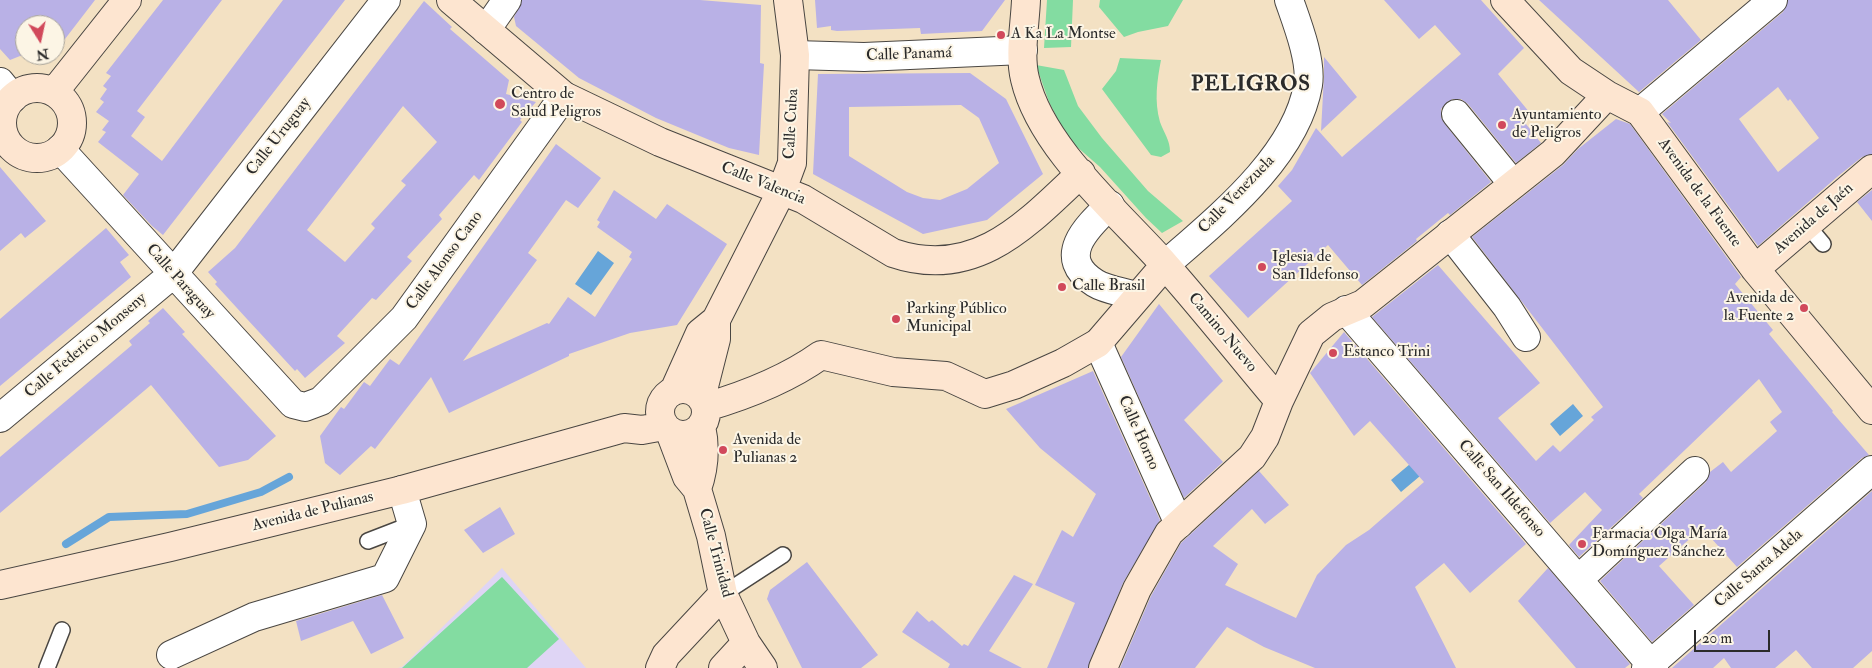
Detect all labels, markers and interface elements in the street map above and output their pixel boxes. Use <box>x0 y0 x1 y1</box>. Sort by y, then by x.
north arrow <box>15 15 65 65</box>
place label: A Ka La Montse <box>1011 25 1116 45</box>
marker: A Ka La Montse <box>995 29 1007 41</box>
street label: Calle Panamá <box>866 44 952 66</box>
text: N <box>35 45 50 64</box>
district label: PELIGROS <box>1190 72 1312 98</box>
place label: Centro de Salud Peligros <box>511 85 601 123</box>
street label: Calle Cuba <box>781 88 803 160</box>
street label: Calle Uruguay <box>243 94 315 180</box>
marker: Centro de Salud Peligros <box>493 97 507 111</box>
place label: Ayuntamiento de Peligros <box>1512 106 1601 144</box>
marker: Ayuntamiento de Peligros <box>1496 119 1508 131</box>
street label: Avenida de la Fuente <box>1653 135 1745 251</box>
street label: Calle Venezuela <box>1195 152 1279 238</box>
street label: Calle Valencia <box>718 158 808 210</box>
street label: Avenida de Jaén <box>1770 179 1858 259</box>
street label: Calle Alonso Cano <box>403 208 487 314</box>
street label: Calle Paraguay <box>141 241 219 323</box>
place label: Iglesia de San Ildefonso <box>1272 248 1358 286</box>
marker: Iglesia de San Ildefonso <box>1256 261 1268 273</box>
place label: Calle Brasil <box>1072 277 1145 297</box>
marker: Calle Brasil <box>1056 281 1068 293</box>
street label: Calle Federico Monseny <box>21 289 151 403</box>
street label: Camino Nuevo <box>1183 289 1261 377</box>
place label: Avenida de la Fuente 2 <box>1724 289 1794 327</box>
place label: Parking Público Municipal <box>906 300 1007 338</box>
marker: Avenida de la Fuente 2 <box>1798 302 1810 314</box>
marker: Parking Público Municipal <box>890 313 902 325</box>
place label: Estanco Trini <box>1343 343 1430 363</box>
marker: Estanco Trini <box>1327 347 1339 359</box>
street label: Calle Horno <box>1113 393 1163 473</box>
place label: Avenida de Pulianas 2 <box>733 431 801 469</box>
street label: Calle San Ildefonso <box>1453 436 1549 542</box>
marker: Avenida de Pulianas 2 <box>717 444 729 456</box>
street label: Avenida de Pulianas <box>250 488 376 536</box>
street label: Calle Trinidad <box>694 506 736 600</box>
place label: Farmacia Olga María Domínguez Sánchez <box>1592 525 1727 563</box>
street label: Calle Santa Adela <box>1711 525 1807 613</box>
marker: Farmacia Olga María Domínguez Sánchez <box>1576 538 1588 550</box>
scale bar <box>1697 620 1773 652</box>
text: 20 m <box>1702 629 1732 648</box>

